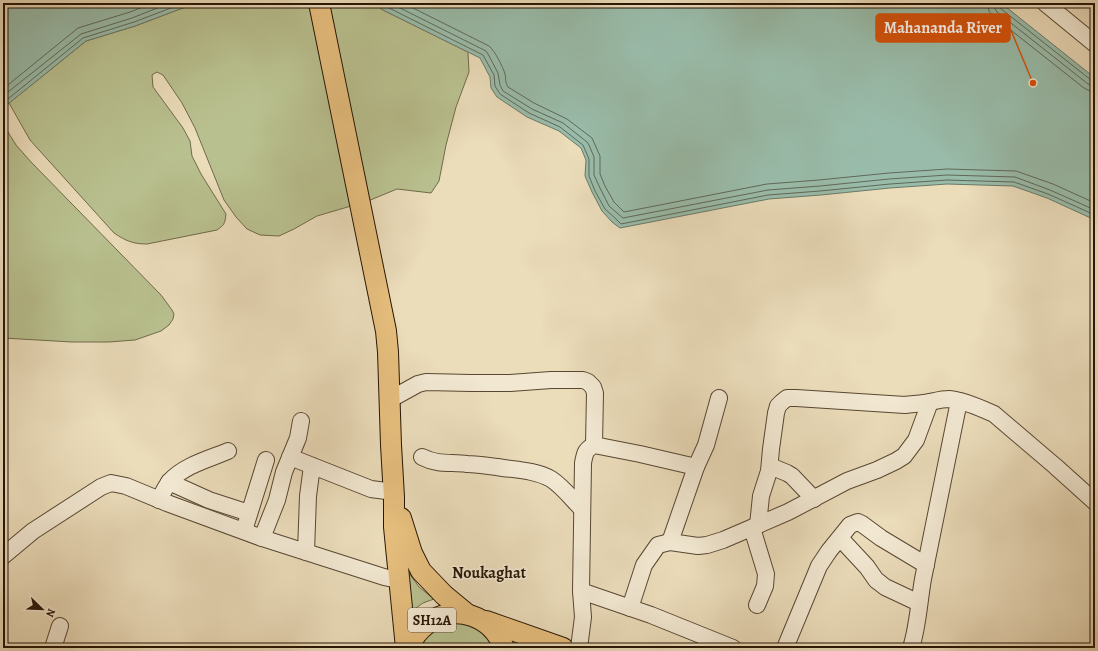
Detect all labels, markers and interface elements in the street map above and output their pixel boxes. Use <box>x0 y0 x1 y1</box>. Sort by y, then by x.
callout: Mahananda River <box>876 14 1010 42</box>
text: Mahananda River <box>884 17 1003 39</box>
district label: Noukaghat <box>452 562 527 584</box>
north arrow <box>22 589 62 629</box>
text: N <box>42 606 59 619</box>
road number: SH12A <box>408 608 456 632</box>

